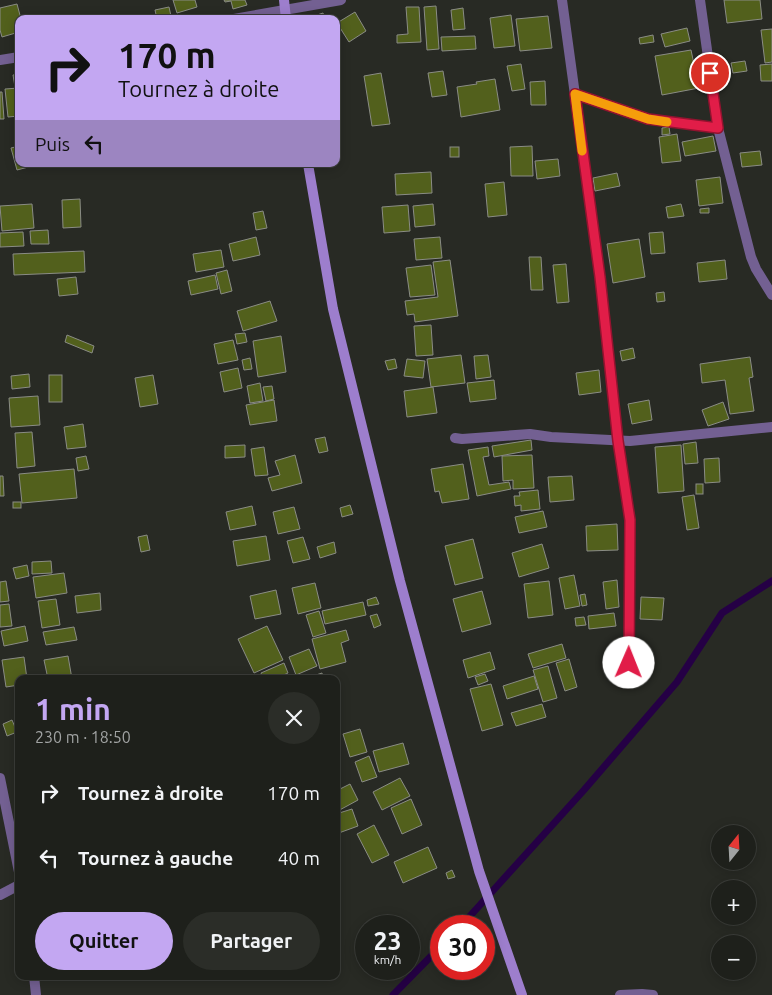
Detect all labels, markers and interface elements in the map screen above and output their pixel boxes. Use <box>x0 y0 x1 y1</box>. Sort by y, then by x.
icon: right <box>35 35 100 100</box>
text: 170 m <box>118 35 216 75</box>
pin <box>689 52 731 94</box>
icon: arrive <box>696 59 724 87</box>
text: Tournez à droite <box>118 76 279 101</box>
icon: left <box>80 130 108 158</box>
text: Puis <box>35 133 70 155</box>
position arrow <box>602 636 654 688</box>
text: 1 min <box>35 692 111 726</box>
button: close <box>268 692 320 744</box>
text: 230 m · 18:50 <box>35 728 131 746</box>
icon: right <box>35 779 63 807</box>
text: Tournez à droite <box>78 782 224 804</box>
text: 170 m <box>267 782 320 804</box>
north arrow <box>711 825 756 870</box>
map controls <box>711 825 756 980</box>
icon: left <box>35 844 63 872</box>
text: Tournez à gauche <box>78 847 233 869</box>
text: 40 m <box>278 847 320 869</box>
button: + <box>711 880 756 925</box>
button: Quitter <box>35 912 173 970</box>
button: Partager <box>183 912 320 970</box>
speed limit sign: 30 <box>430 915 495 980</box>
text: 23 <box>373 927 402 955</box>
button: − <box>711 935 756 980</box>
text: km/h <box>374 953 401 966</box>

